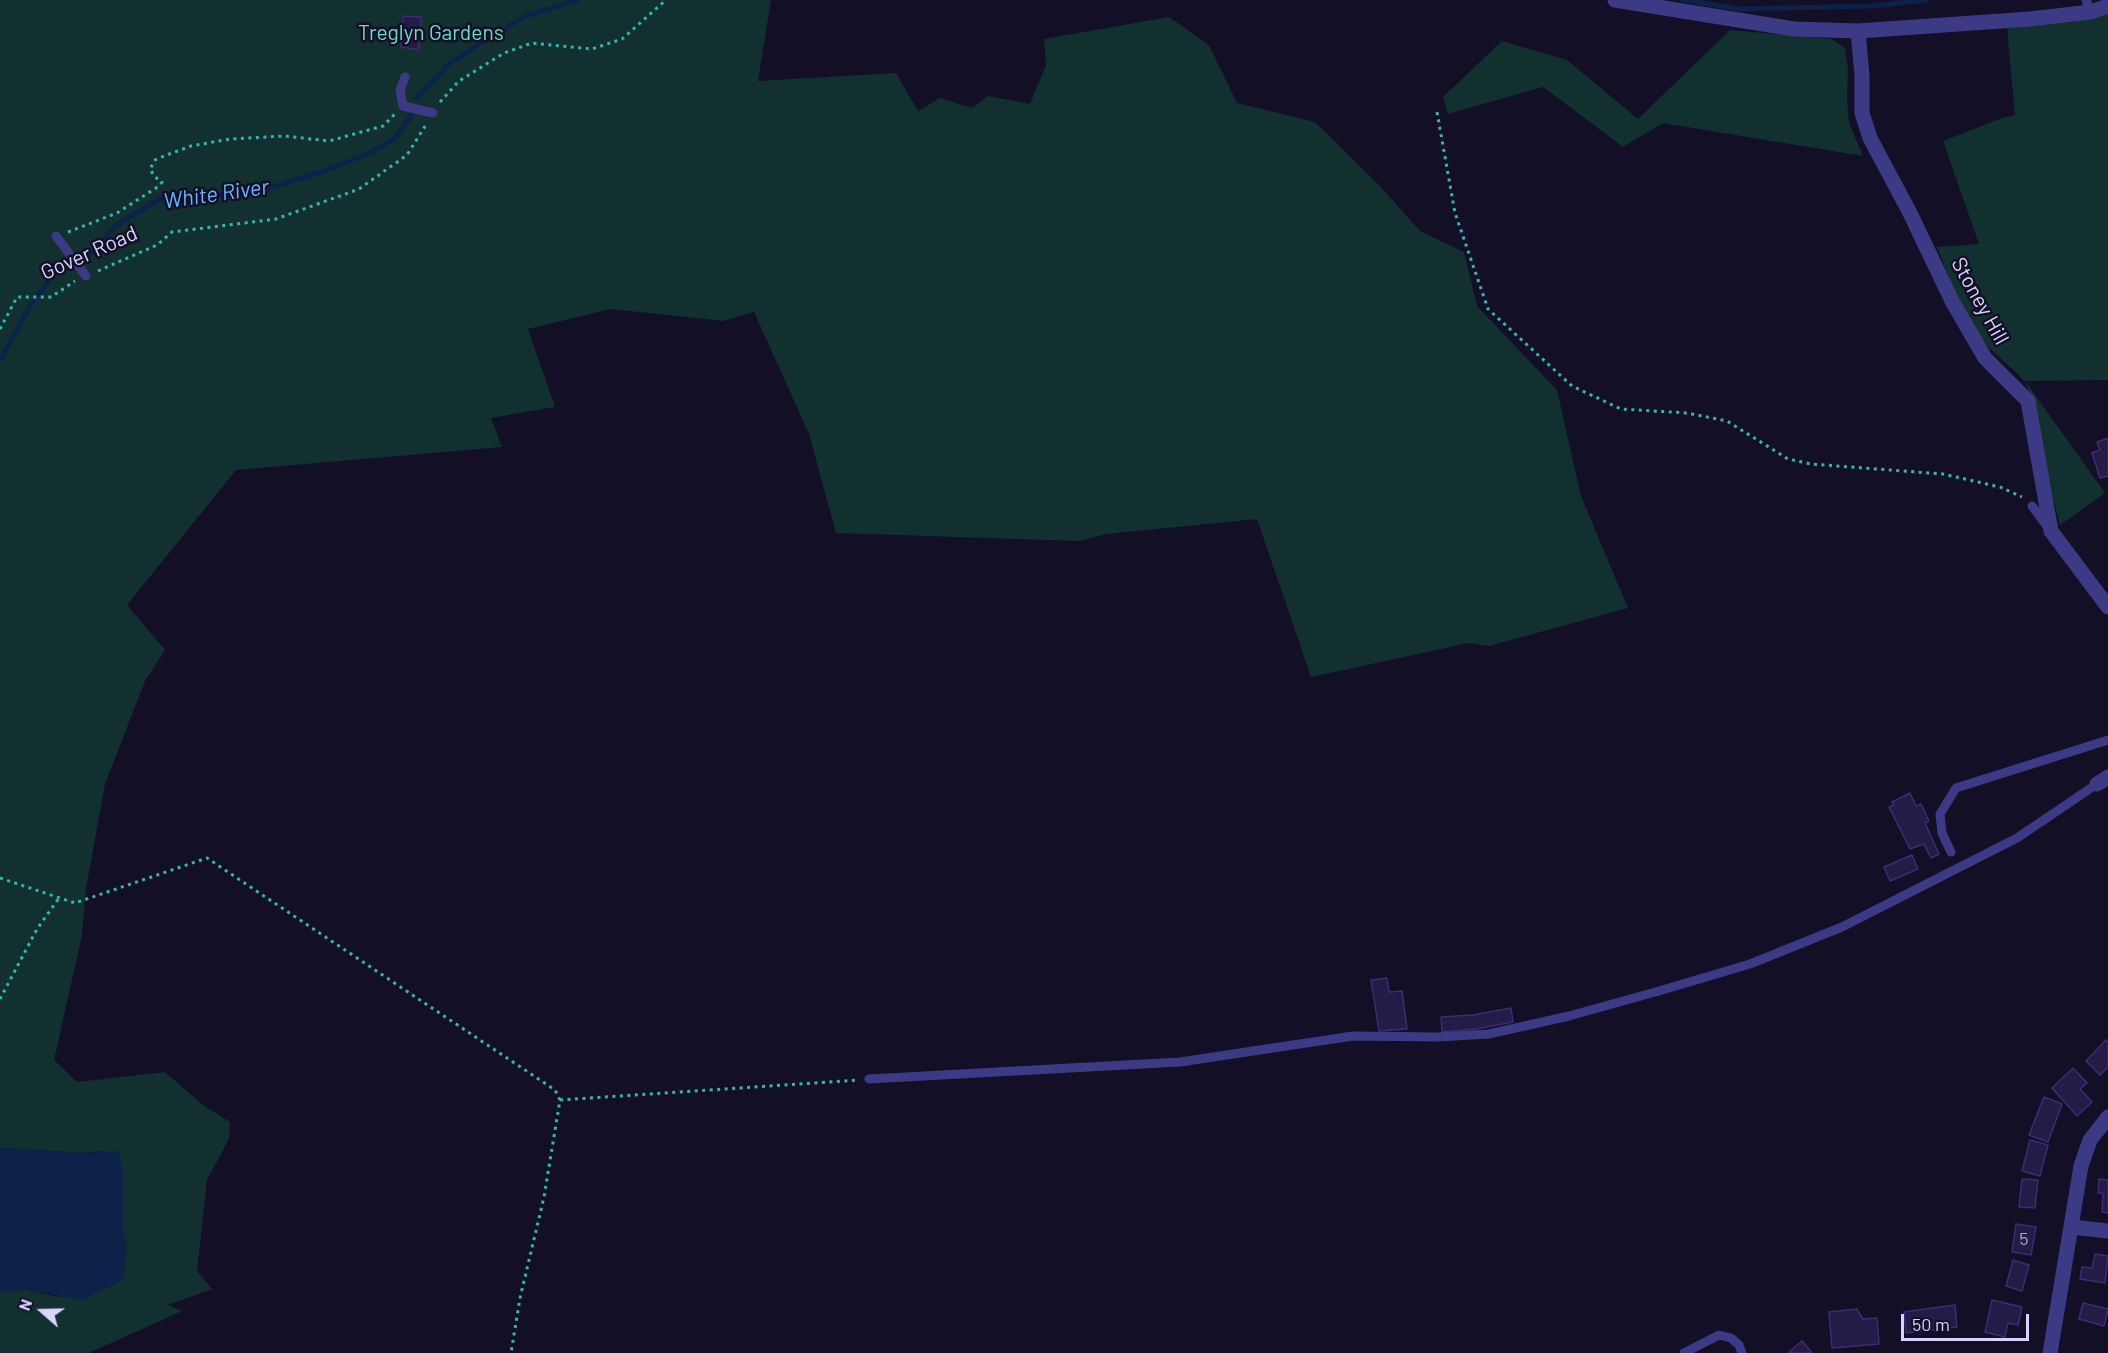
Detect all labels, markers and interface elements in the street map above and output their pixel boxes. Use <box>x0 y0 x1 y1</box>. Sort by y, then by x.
park label: Treglyn Gardens <box>358 20 504 46</box>
water label: White River <box>162 174 270 214</box>
street label: Gover Road <box>37 221 141 285</box>
street label: Stoney Hill <box>1946 253 2014 349</box>
house number: 5 <box>2019 1228 2029 1250</box>
north arrow <box>12 1281 72 1341</box>
text: N <box>14 1296 35 1313</box>
scale bar <box>1904 1302 2032 1340</box>
text: 50 m <box>1912 1313 1950 1335</box>

